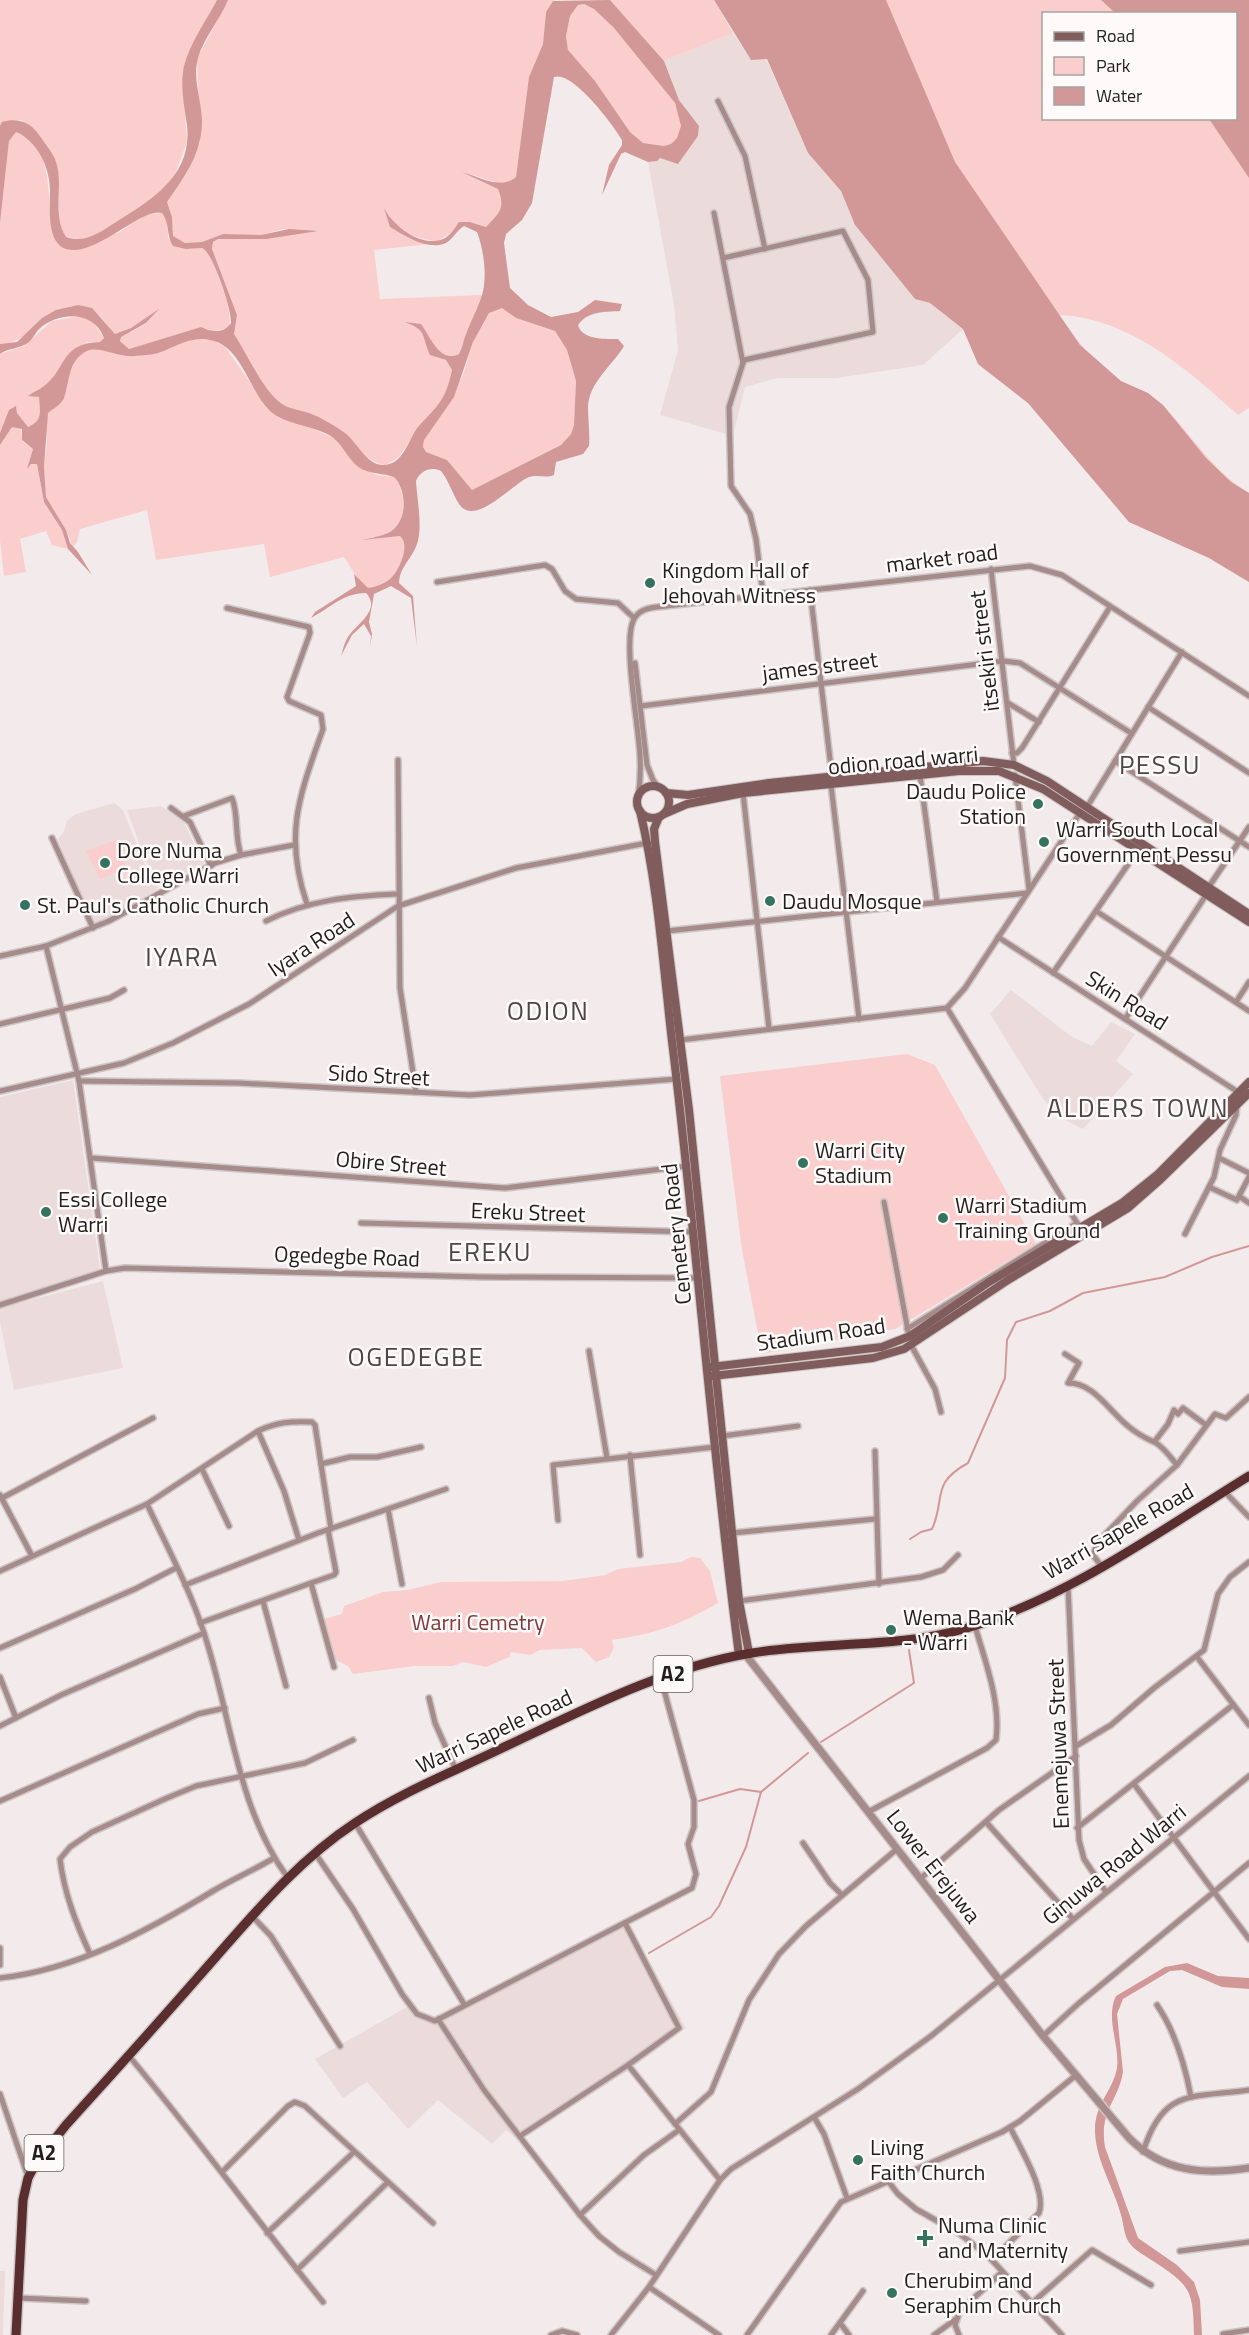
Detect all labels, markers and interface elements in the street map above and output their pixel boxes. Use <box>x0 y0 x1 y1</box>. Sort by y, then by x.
legend <box>1042 12 1237 120</box>
text: Road <box>1096 22 1135 49</box>
text: Park <box>1096 52 1131 79</box>
text: Water <box>1096 82 1142 109</box>
street label: market road <box>884 534 1000 582</box>
place label: Kingdom Hall of Jehovah Witness <box>662 553 816 612</box>
marker: Kingdom Hall of Jehovah Witness <box>643 576 657 590</box>
street label: itsekiri street <box>960 588 1008 713</box>
street label: james street <box>759 642 880 690</box>
street label: odion road warri <box>827 737 979 783</box>
district label: PESSU <box>1119 745 1201 784</box>
place label: Daudu Police Station <box>906 774 1026 833</box>
marker: Daudu Police Station <box>1031 797 1045 811</box>
place label: Warri South Local Government Pessu <box>1056 812 1232 871</box>
place label: Dore Numa College Warri <box>117 833 239 892</box>
marker: Warri South Local Government Pessu <box>1037 835 1051 849</box>
marker: Dore Numa College Warri <box>98 856 112 870</box>
place label: Daudu Mosque <box>782 884 922 918</box>
place label: St. Paul's Catholic Church <box>37 888 269 922</box>
marker: Daudu Mosque <box>763 894 777 908</box>
marker: St. Paul's Catholic Church <box>18 898 32 912</box>
street label: Iyara Road <box>261 903 361 985</box>
district label: IYARA <box>145 937 219 976</box>
street label: Skin Road <box>1079 961 1175 1039</box>
district label: ODION <box>507 991 589 1030</box>
street label: Sido Street <box>327 1055 431 1095</box>
district label: ALDERS TOWN <box>1047 1088 1229 1127</box>
place label: Warri City Stadium <box>815 1133 906 1192</box>
street label: Obire Street <box>334 1141 448 1185</box>
marker: Warri City Stadium <box>796 1156 810 1170</box>
street label: Cemetery Road <box>652 1162 700 1306</box>
place label: Essi College Warri <box>58 1182 167 1241</box>
place label: Warri Stadium Training Ground <box>955 1188 1100 1247</box>
street label: Ereku Street <box>470 1193 586 1231</box>
marker: Essi College Warri <box>39 1205 53 1219</box>
marker: Warri Stadium Training Ground <box>936 1211 950 1225</box>
district label: EREKU <box>448 1232 532 1271</box>
street label: Ogedegbe Road <box>273 1236 421 1276</box>
street label: Stadium Road <box>755 1308 887 1360</box>
district label: OGEDEGBE <box>348 1337 484 1376</box>
street label: Warri Sapele Road <box>1036 1474 1200 1588</box>
place label: Wema Bank - Warri <box>903 1600 1015 1659</box>
park label: Warri Cemetry <box>411 1605 545 1639</box>
marker: Wema Bank - Warri <box>884 1623 898 1637</box>
road number: A2 <box>654 1656 692 1692</box>
street label: Enemejuwa Street <box>1038 1658 1078 1830</box>
street label: Warri Sapele Road <box>410 1680 578 1782</box>
street label: Ginuwa Road Warri <box>1034 1795 1194 1933</box>
street label: Lower Erejuwa <box>878 1802 990 1930</box>
place label: Living Faith Church <box>870 2130 985 2189</box>
road number: A2 <box>24 2135 63 2171</box>
marker: Living Faith Church <box>851 2153 865 2167</box>
place label: Numa Clinic and Maternity <box>938 2208 1069 2267</box>
marker: Numa Clinic and Maternity <box>916 2229 934 2247</box>
place label: Cherubim and Seraphim Church <box>904 2263 1061 2322</box>
marker: Cherubim and Seraphim Church <box>885 2286 899 2300</box>

